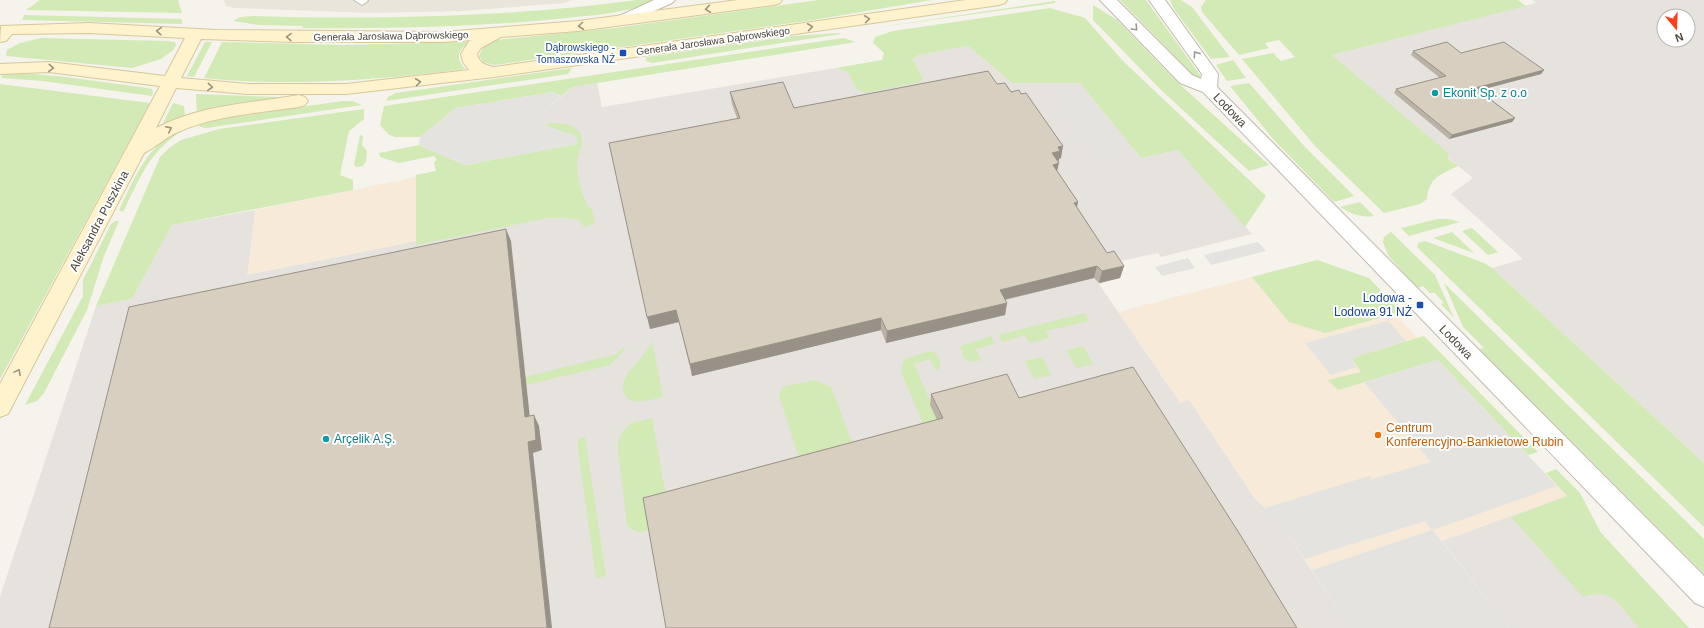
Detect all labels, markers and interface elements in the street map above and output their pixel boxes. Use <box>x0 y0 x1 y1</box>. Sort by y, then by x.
one-way arrow <box>704 4 711 13</box>
north arrow <box>1656 8 1696 48</box>
one-way arrow <box>864 15 870 24</box>
one-way arrow <box>578 21 584 30</box>
one-way arrow <box>807 23 813 32</box>
one-way arrow <box>1130 23 1138 31</box>
street label: Generała Jarosława Dąbrowskiego <box>635 25 791 57</box>
one-way arrow <box>156 26 162 35</box>
street label: Generała Jarosława Dąbrowskiego <box>313 29 469 43</box>
text: N <box>1673 30 1685 44</box>
one-way arrow <box>286 33 292 41</box>
place label: Dąbrowskiego - Tomaszowska NŻ <box>536 42 615 65</box>
marker: Dąbrowskiego - Tomaszowska NŻ <box>618 48 628 58</box>
one-way arrow <box>1194 52 1201 59</box>
one-way arrow <box>48 63 54 72</box>
one-way arrow <box>415 78 421 87</box>
one-way arrow <box>207 82 213 91</box>
place label: Ekonit Sp. z o.o <box>1443 86 1527 100</box>
marker: Ekonit Sp. z o.o <box>1430 88 1440 98</box>
street label: Lodowa <box>1210 90 1250 130</box>
one-way arrow <box>165 126 172 134</box>
street label: Aleksandra Puszkina <box>67 168 132 274</box>
place label: Lodowa - Lodowa 91 NŻ <box>1334 291 1412 319</box>
marker: Lodowa - Lodowa 91 NŻ <box>1415 300 1425 310</box>
street label: Lodowa <box>1436 322 1476 362</box>
one-way arrow <box>14 369 21 376</box>
place label: Centrum Konferencyjno-Bankietowe Rubin <box>1386 421 1563 449</box>
marker: Centrum Konferencyjno-Bankietowe Rubin <box>1373 430 1383 440</box>
place label: Arçelik A.Ş. <box>334 432 395 446</box>
marker: Arçelik A.Ş. <box>321 434 331 444</box>

